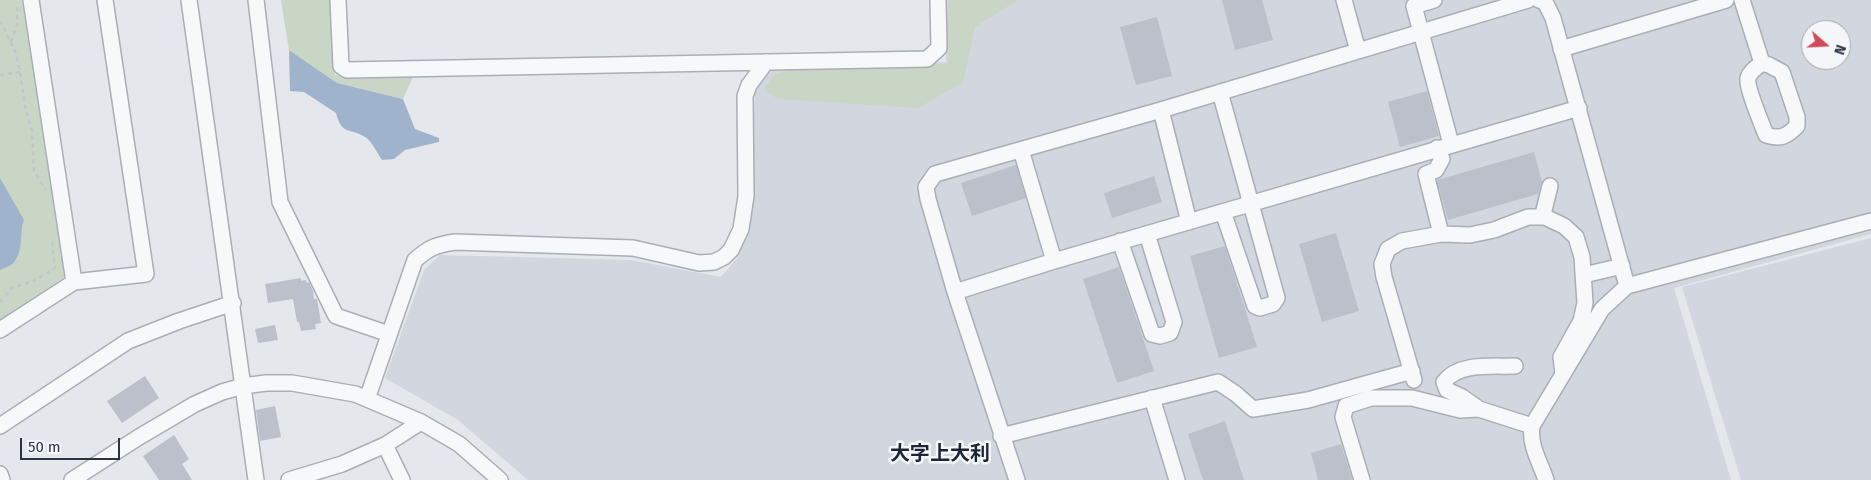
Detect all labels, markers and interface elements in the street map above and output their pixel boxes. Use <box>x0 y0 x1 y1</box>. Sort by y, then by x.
north arrow <box>1801 20 1851 70</box>
text: N <box>1830 43 1849 57</box>
scale bar <box>22 428 122 460</box>
text: 50 m <box>28 438 61 456</box>
district label: 大字上大利 <box>890 442 990 466</box>

